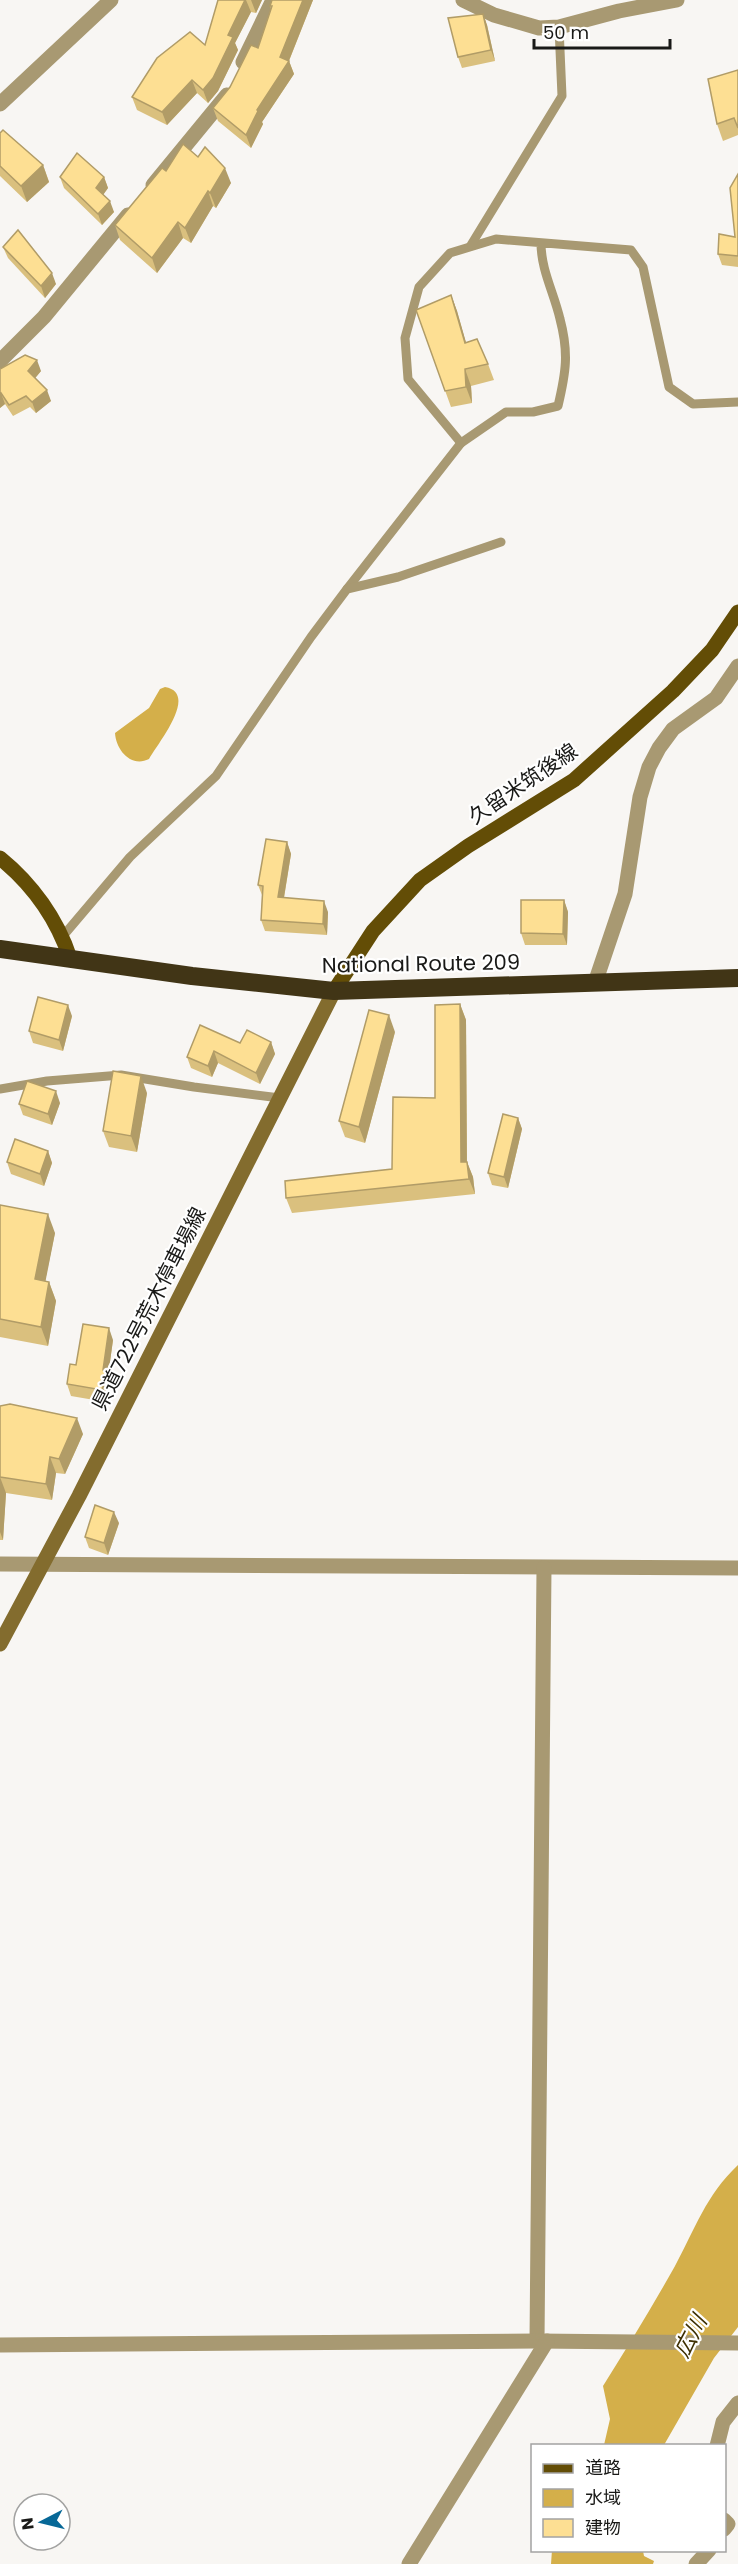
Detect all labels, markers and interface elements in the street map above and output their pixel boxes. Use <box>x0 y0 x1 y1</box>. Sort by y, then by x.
scale bar <box>534 12 670 50</box>
text: 50 m <box>543 20 589 45</box>
street label: 久留米筑後線 <box>462 736 583 831</box>
street label: National Route 209 <box>322 947 520 980</box>
street label: 県道722号荒木停車場線 <box>85 1202 212 1415</box>
water label: 広川 <box>666 2308 715 2363</box>
legend <box>531 2444 726 2552</box>
text: 道路 <box>585 2455 621 2480</box>
text: 水域 <box>585 2485 621 2510</box>
north arrow <box>12 2492 72 2552</box>
text: 建物 <box>585 2515 621 2540</box>
text: N <box>15 2516 40 2531</box>

